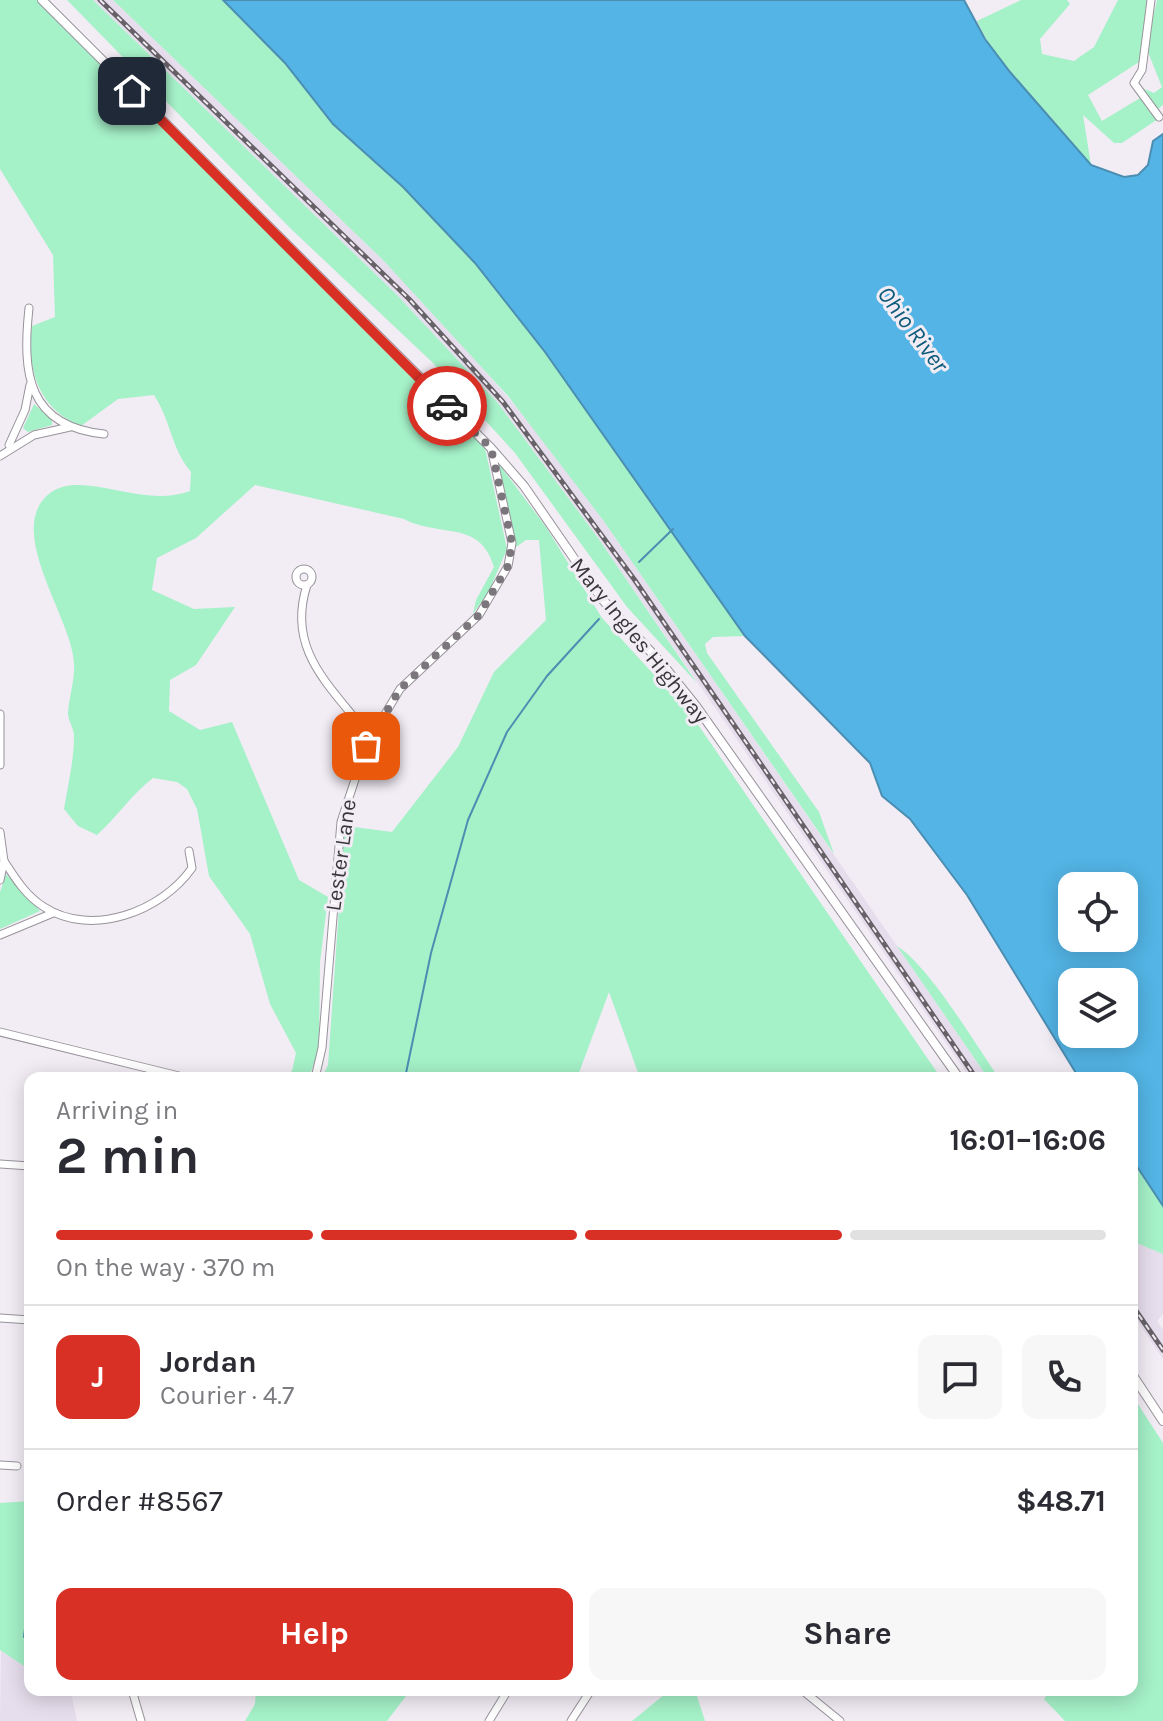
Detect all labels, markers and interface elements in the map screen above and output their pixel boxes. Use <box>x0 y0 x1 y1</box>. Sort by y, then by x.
pin <box>98 57 166 125</box>
icon: home <box>110 69 154 113</box>
water label: Ohio River <box>872 281 955 378</box>
courier <box>407 366 487 446</box>
icon: car <box>425 384 469 428</box>
street label: Mary Ingles Highway <box>564 553 714 729</box>
pin <box>332 712 400 780</box>
icon: bag <box>344 724 388 768</box>
street label: Lester Lane <box>320 797 362 913</box>
map controls <box>1058 872 1138 1048</box>
button: locate <box>1058 872 1138 952</box>
button: layers <box>1058 968 1138 1048</box>
text: Arriving in <box>56 1095 178 1126</box>
text: 16:01–16:06 <box>949 1122 1106 1158</box>
text: 2 min <box>56 1125 199 1186</box>
text: On the way · 370 m <box>56 1252 275 1283</box>
button: chat <box>918 1335 1002 1419</box>
button: phone <box>1022 1335 1106 1419</box>
text: Jordan <box>160 1344 257 1380</box>
text: J <box>91 1359 105 1395</box>
text: Courier · 4.7 <box>160 1380 294 1411</box>
text: Order #8567 <box>56 1483 223 1519</box>
text: $48.71 <box>1016 1483 1106 1519</box>
button: Help <box>56 1588 573 1680</box>
button: Share <box>589 1588 1106 1680</box>

